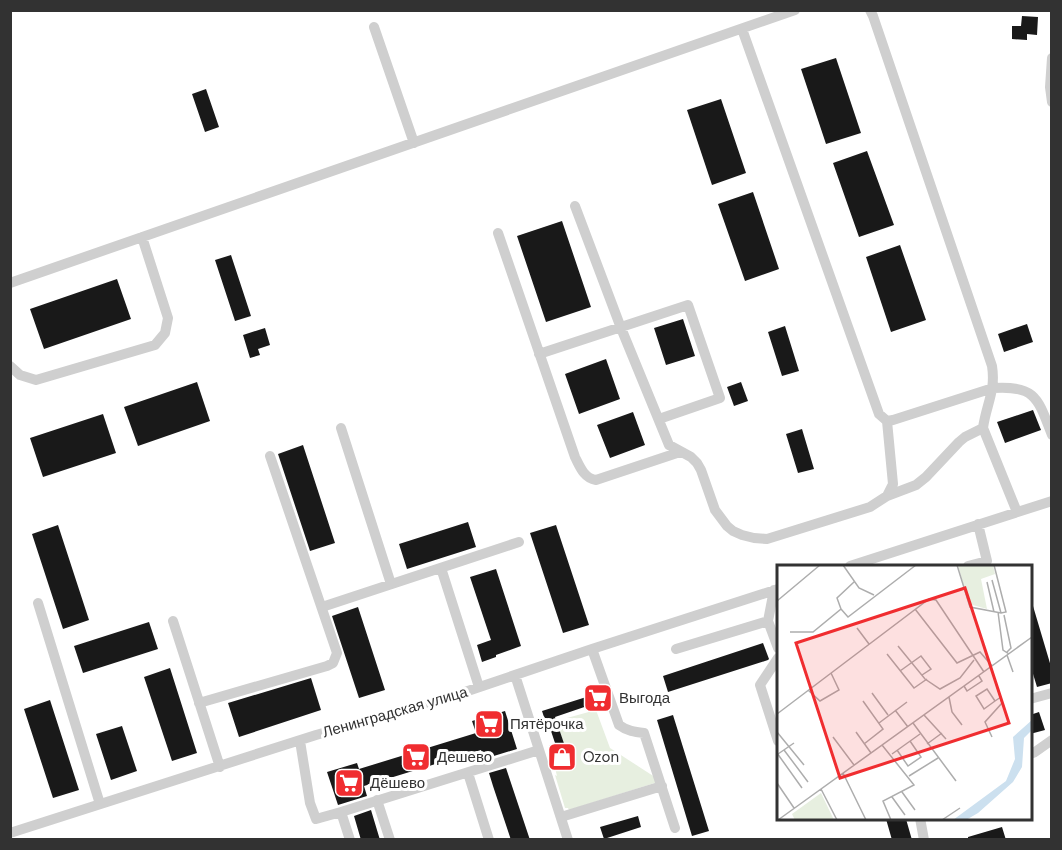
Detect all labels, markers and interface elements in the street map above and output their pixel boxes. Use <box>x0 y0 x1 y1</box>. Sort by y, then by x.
inset map <box>777 565 1032 820</box>
street label: Ленинградская улица <box>320 682 471 742</box>
supermarket icon: Выгода <box>582 682 614 714</box>
place label: Выгода <box>619 688 671 708</box>
supermarket icon: Пятёрочка <box>473 708 505 740</box>
place label: Пятёрочка <box>510 714 584 734</box>
supermarket icon: Дешево <box>400 741 432 773</box>
shop icon: Ozon <box>546 741 578 773</box>
place label: Дешево <box>437 747 492 767</box>
place label: Ozon <box>583 747 619 767</box>
supermarket icon: Дёшево <box>333 767 365 799</box>
place label: Дёшево <box>370 773 425 793</box>

